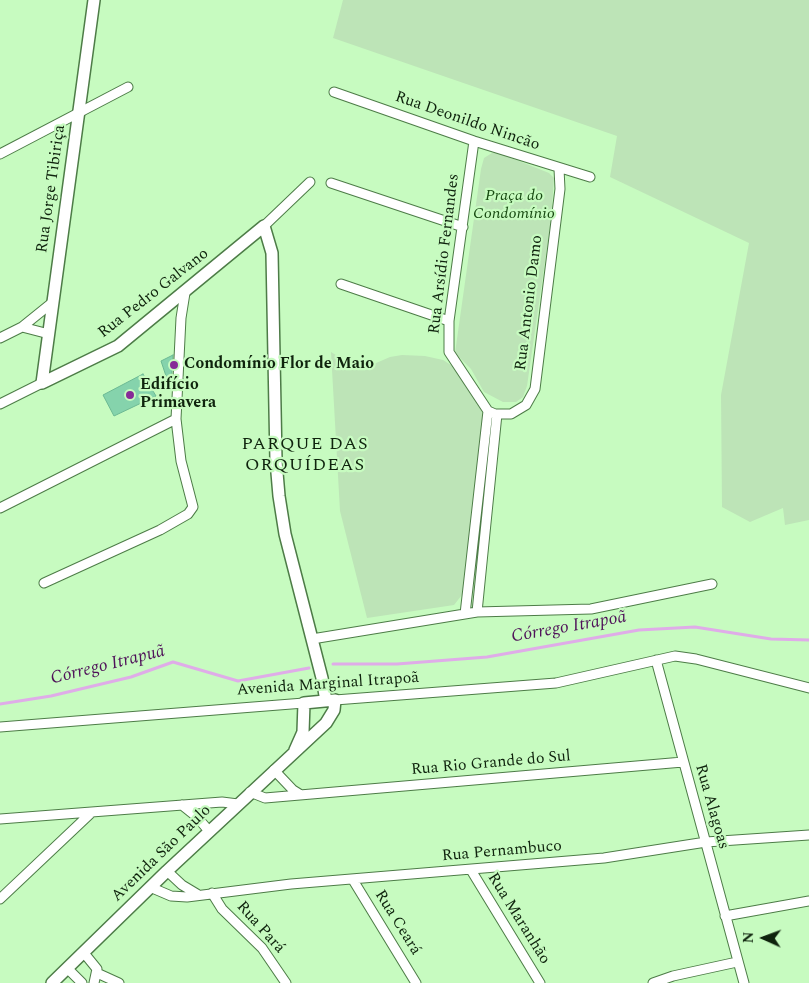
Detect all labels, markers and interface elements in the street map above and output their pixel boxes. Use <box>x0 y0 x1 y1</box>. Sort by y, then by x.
street label: Rua Deonildo Nincão <box>392 88 542 156</box>
street label: Rua Jorge Tibiriça <box>34 124 70 254</box>
street label: Rua Arsídio Fernandes <box>426 173 464 335</box>
park label: Praça do Condomínio <box>473 187 555 225</box>
street label: Rua Antonio Damo <box>512 234 548 372</box>
street label: Rua Pedro Galvano <box>95 245 213 343</box>
place label: Condomínio Flor de Maio <box>184 355 374 375</box>
marker: Condomínio Flor de Maio <box>168 359 180 371</box>
place label: Edifício Primavera <box>140 376 216 414</box>
marker: Edifício Primavera <box>124 389 136 401</box>
district label: PARQUE DAS ORQUÍDEAS <box>240 434 370 476</box>
water label: Córrego Itrapoã <box>510 607 628 649</box>
water label: Córrego Itrapuã <box>49 641 167 691</box>
street label: Avenida Marginal Itrapoã <box>236 669 420 701</box>
street label: Rua Rio Grande do Sul <box>410 747 572 781</box>
street label: Rua Alagoas <box>690 762 732 852</box>
street label: Avenida São Paulo <box>108 802 216 906</box>
street label: Rua Pernambuco <box>441 837 563 867</box>
street label: Rua Maranhão <box>482 870 554 968</box>
street label: Rua Ceará <box>370 887 424 959</box>
street label: Rua Pará <box>232 898 288 958</box>
north arrow <box>739 913 789 963</box>
text: N <box>738 931 759 944</box>

